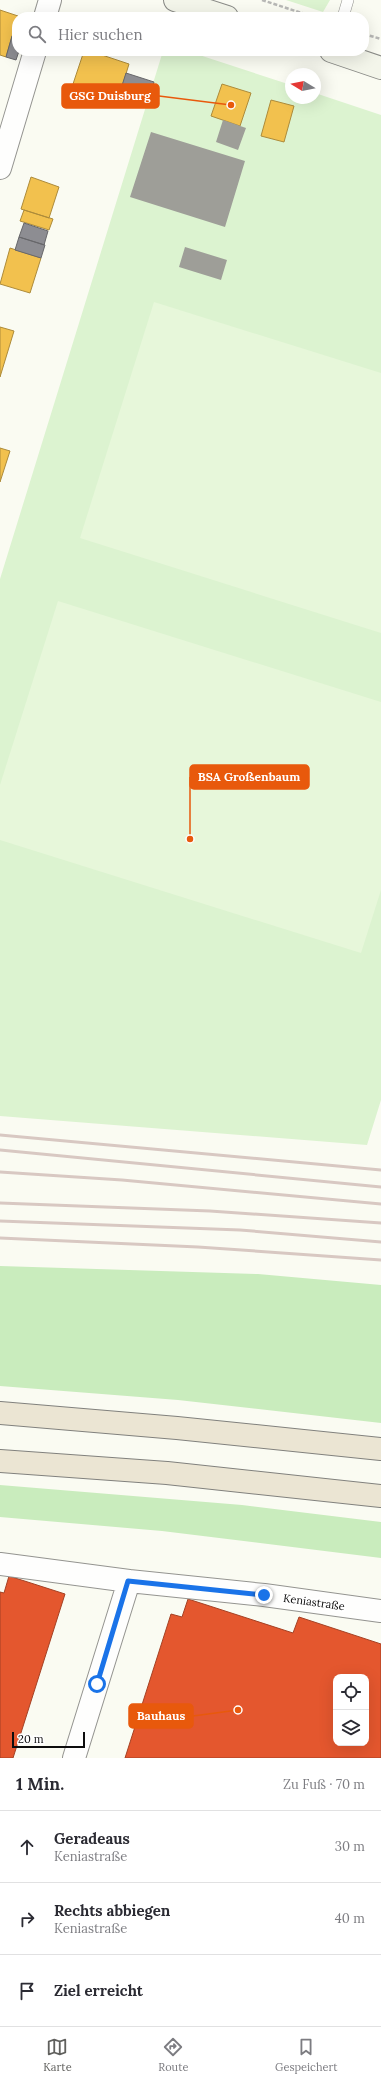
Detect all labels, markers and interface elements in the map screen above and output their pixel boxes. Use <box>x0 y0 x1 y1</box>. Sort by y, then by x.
search box <box>12 12 369 56</box>
icon: search <box>26 23 48 45</box>
text: Hier suchen <box>58 25 142 44</box>
north arrow <box>285 68 321 104</box>
callout: GSG Duisburg <box>62 84 159 108</box>
text: GSG Duisburg <box>69 88 152 103</box>
callout: BSA Großenbaum <box>190 765 309 789</box>
text: BSA Großenbaum <box>198 769 300 784</box>
route end <box>255 1586 273 1604</box>
street label: Keniastraße <box>282 1591 346 1613</box>
map controls <box>333 1674 369 1746</box>
button: locate <box>333 1674 369 1710</box>
route start <box>88 1675 106 1693</box>
callout: Bauhaus <box>129 1704 193 1728</box>
text: Bauhaus <box>137 1708 185 1723</box>
button: layers <box>333 1710 369 1746</box>
scale bar <box>12 1730 85 1749</box>
text: 20 m <box>18 1732 43 1746</box>
text: 1 Min. <box>16 1773 64 1795</box>
text: Zu Fuß · 70 m <box>283 1776 365 1793</box>
text: Geradeaus <box>54 1829 130 1848</box>
icon: ahead <box>16 1836 38 1858</box>
text: 30 m <box>335 1838 365 1855</box>
text: Keniastraße <box>54 1848 127 1865</box>
text: Rechts abbiegen <box>54 1901 170 1920</box>
icon: right <box>16 1908 38 1930</box>
text: 40 m <box>335 1910 365 1927</box>
text: Keniastraße <box>54 1920 127 1937</box>
icon: arrive <box>16 1980 38 2002</box>
text: Ziel erreicht <box>54 1981 143 2000</box>
tab: Karte <box>43 2036 72 2074</box>
tab: Route <box>158 2036 188 2074</box>
tab: Gespeichert <box>275 2036 338 2074</box>

